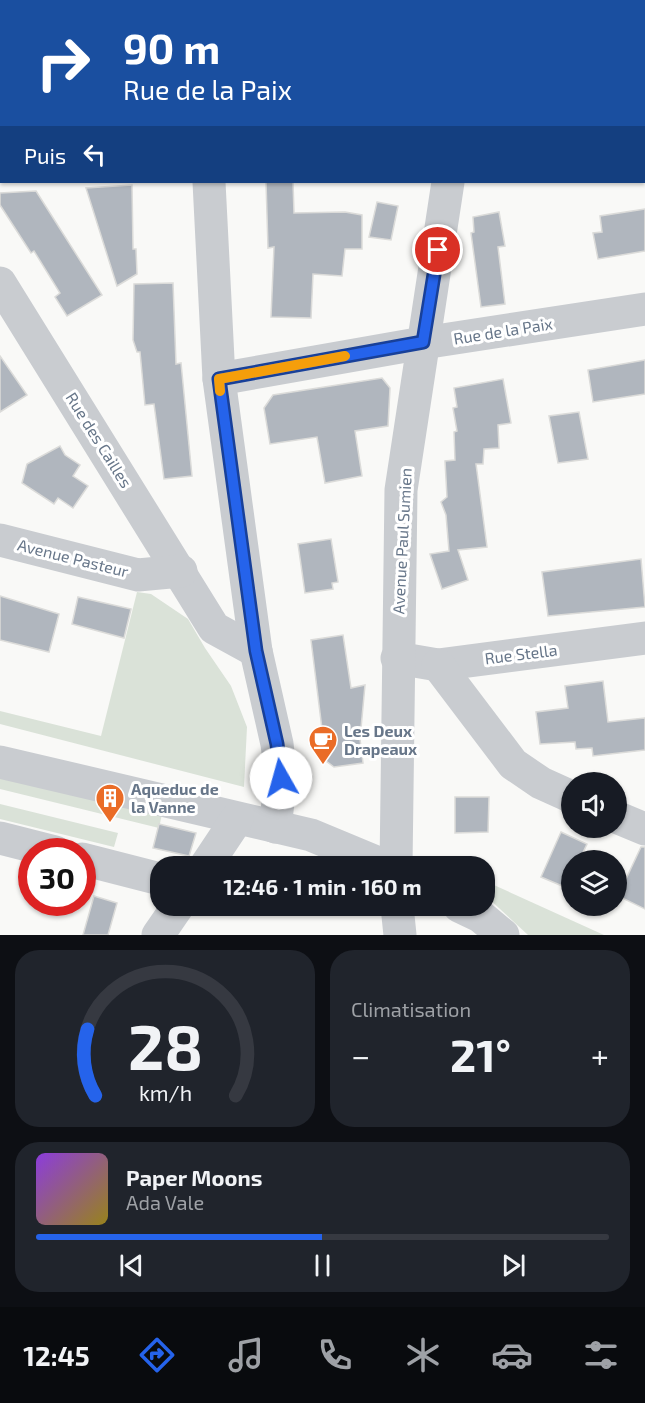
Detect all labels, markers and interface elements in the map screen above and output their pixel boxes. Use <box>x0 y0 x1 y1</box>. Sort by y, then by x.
text: 90 m <box>123 22 220 72</box>
icon: right <box>24 24 102 102</box>
text: Rue de la Paix <box>123 73 292 105</box>
icon: left <box>78 138 111 171</box>
text: Puis <box>24 142 66 168</box>
pin <box>412 224 463 275</box>
icon: arrive <box>421 233 454 266</box>
street label: Rue de la Paix <box>452 313 554 348</box>
street label: Rue des Cailles <box>63 389 136 491</box>
street label: Avenue Paul Sumien <box>388 467 415 615</box>
street label: Avenue Pasteur <box>16 535 131 581</box>
street label: Rue Stella <box>484 640 558 667</box>
place label: Les Deux Drapeaux <box>344 721 417 758</box>
cafe icon: Les Deux Drapeaux <box>307 724 339 766</box>
position arrow <box>249 746 313 810</box>
map controls <box>561 772 627 916</box>
button: sound <box>561 772 627 838</box>
place label: Aqueduc de la Vanne <box>131 779 219 816</box>
building icon: Aqueduc de la Vanne <box>94 782 126 824</box>
speed limit sign: 30 <box>18 838 96 916</box>
button: layers <box>561 850 627 916</box>
text: 12:46 · 1 min · 160 m <box>223 873 422 899</box>
text: Climatisation <box>351 997 471 1021</box>
text: 28 <box>127 1008 203 1083</box>
text: 21° <box>450 1027 511 1081</box>
text: − <box>351 1035 370 1075</box>
text: + <box>591 1035 609 1075</box>
text: km/h <box>138 1080 192 1105</box>
text: Paper Moons <box>126 1164 262 1190</box>
text: Ada Vale <box>126 1190 204 1214</box>
icon: previous <box>115 1249 148 1282</box>
icon: pause <box>306 1249 339 1282</box>
icon: next <box>497 1249 530 1282</box>
icon: directions <box>136 1334 178 1376</box>
icon: music <box>225 1334 267 1376</box>
icon: phone <box>314 1334 356 1376</box>
icon: climate <box>402 1334 444 1376</box>
icon: car <box>491 1334 533 1376</box>
icon: filters <box>580 1334 622 1376</box>
text: 12:45 <box>23 1339 90 1371</box>

